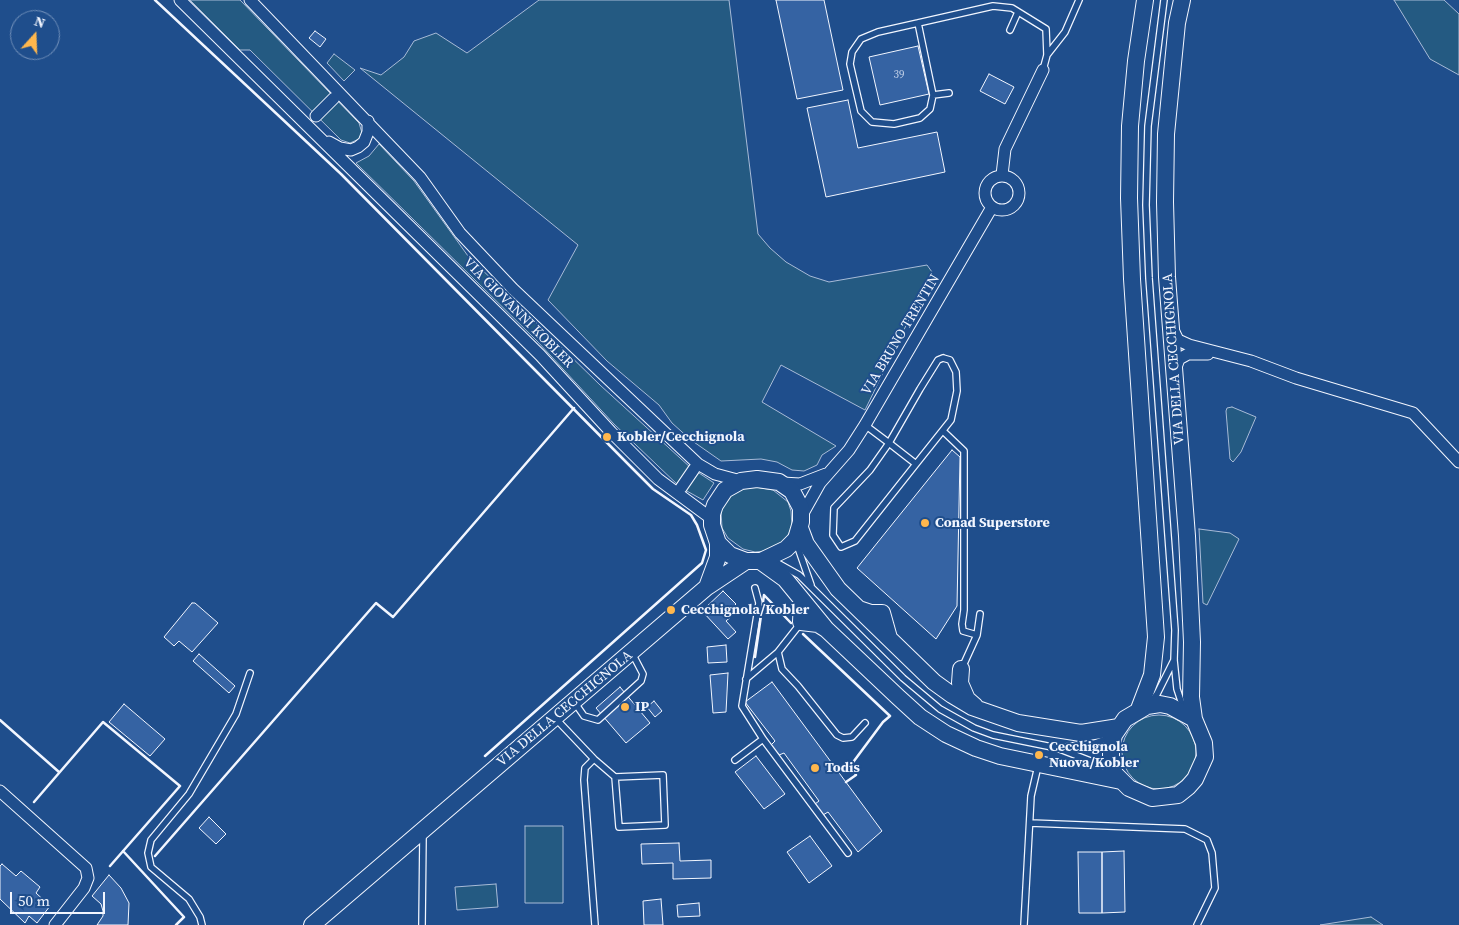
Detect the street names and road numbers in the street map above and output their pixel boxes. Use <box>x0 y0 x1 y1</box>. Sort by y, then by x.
street label: VIA GIOVANNI KOBLER <box>459 254 577 372</box>
street label: VIA BRUNO TRENTIN <box>858 272 944 398</box>
street label: VIA DELLA CECCHIGNOLA <box>1160 273 1188 445</box>
street label: VIA DELLA CECCHIGNOLA <box>494 647 636 771</box>

